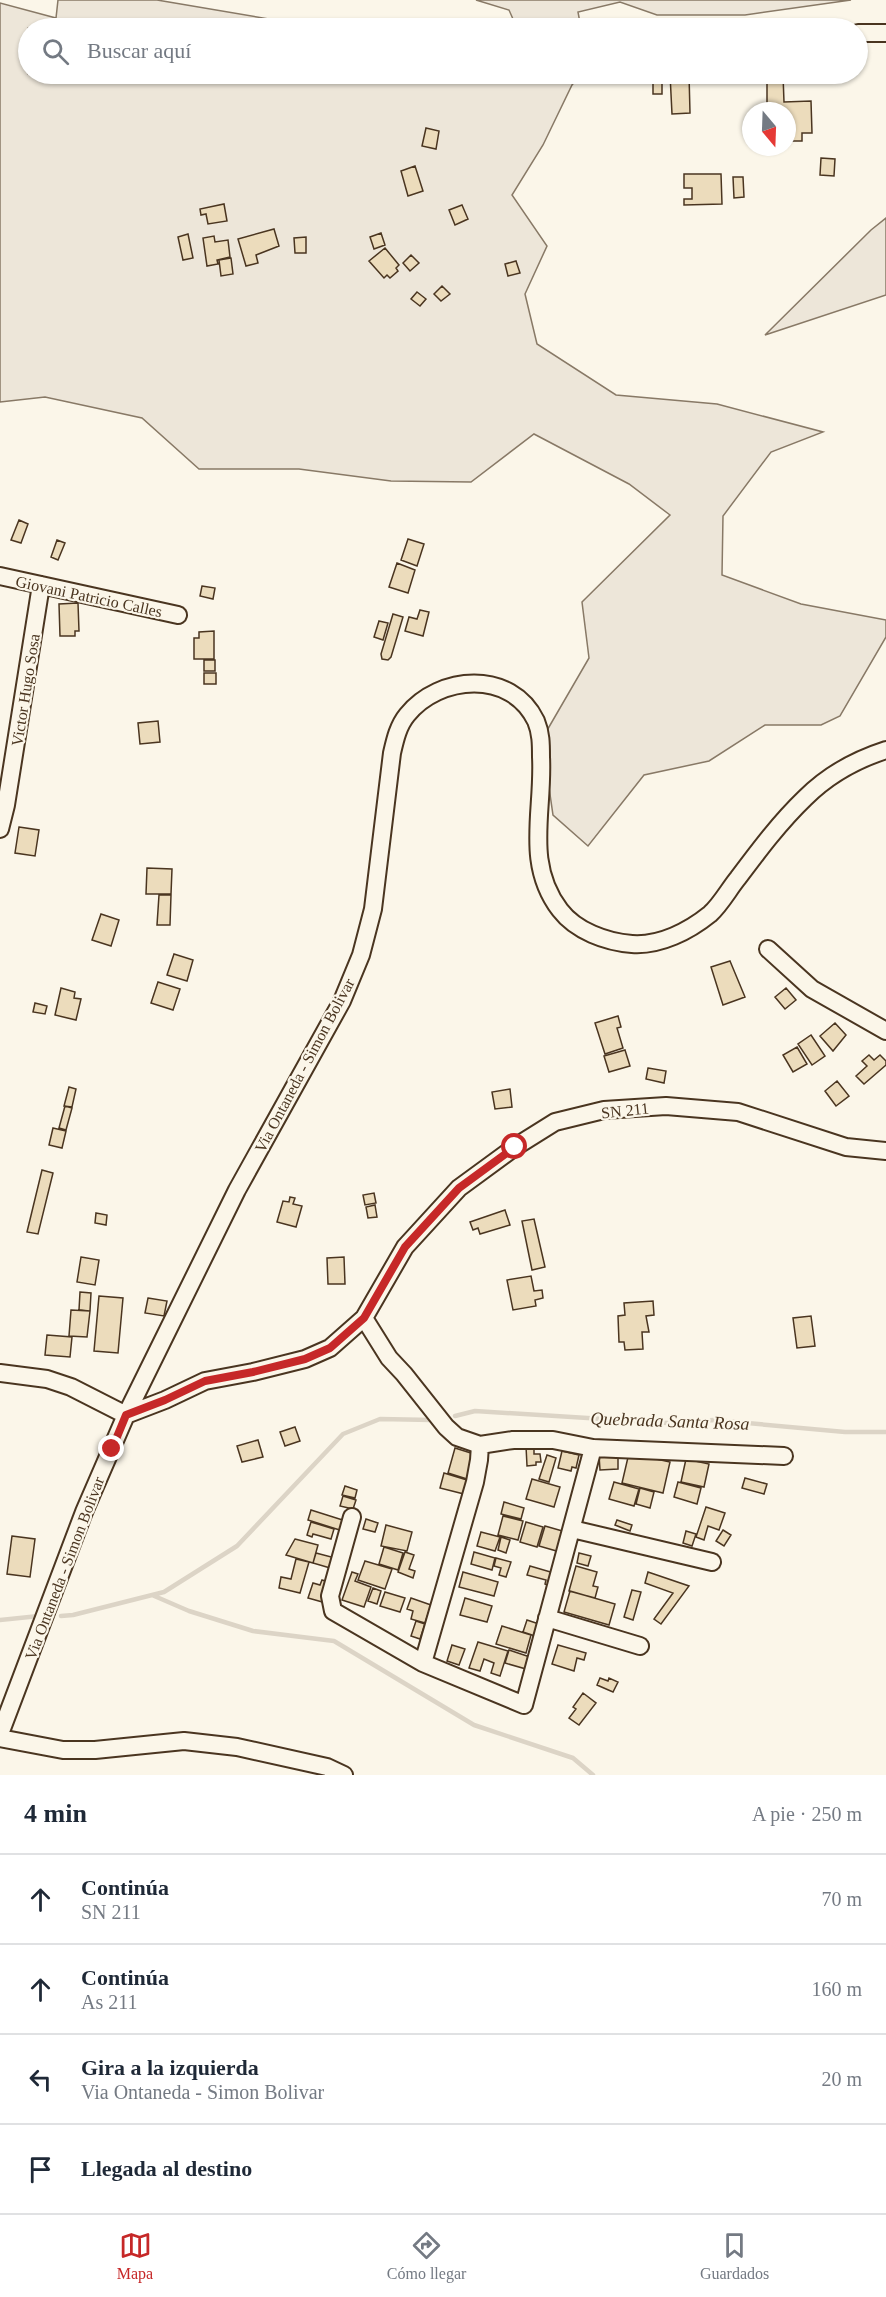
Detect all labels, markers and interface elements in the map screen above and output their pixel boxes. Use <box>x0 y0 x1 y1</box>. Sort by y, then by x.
search box <box>18 18 868 84</box>
icon: search <box>39 35 72 68</box>
text: Buscar aquí <box>87 38 191 63</box>
north arrow <box>742 102 796 156</box>
street label: Giovani Patricio Calles <box>14 573 164 620</box>
street label: Victor Hugo Sosa <box>8 633 44 748</box>
street label: Via Ontaneda - Simon Bolivar <box>251 975 358 1155</box>
street label: SN 211 <box>600 1100 650 1121</box>
route start <box>501 1133 527 1159</box>
water label: Quebrada Santa Rosa <box>590 1408 750 1434</box>
route end <box>98 1435 124 1461</box>
street label: Via Ontaneda - Simon Bolivar <box>22 1474 108 1662</box>
text: 4 min <box>24 1799 87 1828</box>
text: A pie · 250 m <box>752 1803 862 1825</box>
text: Continúa <box>81 1875 169 1900</box>
icon: ahead <box>24 1883 57 1916</box>
text: 70 m <box>821 1888 862 1910</box>
text: SN 211 <box>81 1901 141 1923</box>
text: Continúa <box>81 1965 169 1990</box>
icon: ahead <box>24 1973 57 2006</box>
text: 160 m <box>811 1978 862 2000</box>
text: As 211 <box>81 1991 137 2013</box>
text: Gira a la izquierda <box>81 2055 259 2080</box>
icon: left <box>24 2063 57 2096</box>
text: 20 m <box>821 2068 862 2090</box>
text: Via Ontaneda - Simon Bolivar <box>81 2081 324 2103</box>
icon: arrive <box>24 2153 57 2186</box>
text: Llegada al destino <box>81 2156 252 2181</box>
tab: Mapa <box>117 2229 153 2283</box>
tab: Cómo llegar <box>387 2229 466 2283</box>
tab: Guardados <box>700 2229 769 2283</box>

